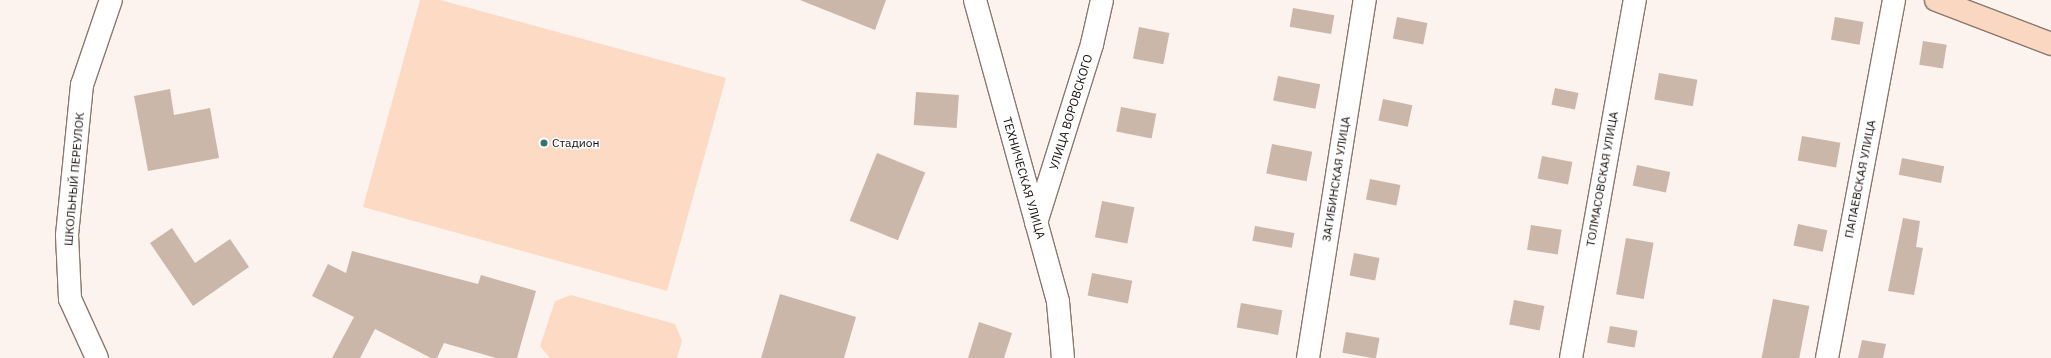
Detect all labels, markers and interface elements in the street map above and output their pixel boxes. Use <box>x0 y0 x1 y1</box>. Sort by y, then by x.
street label: УЛИЦА ВОРОВСКОГО <box>1047 52 1095 172</box>
street label: ТОЛМАСОВСКАЯ УЛИЦА <box>1583 110 1621 248</box>
street label: ШКОЛЬНЫЙ ПЕРЕУЛОК <box>61 112 87 246</box>
street label: ТЕХНИЧЕСКАЯ УЛИЦА <box>1000 115 1048 241</box>
street label: ЗАГИБИНСКАЯ УЛИЦА <box>1319 115 1353 243</box>
street label: ПАПАЕВСКАЯ УЛИЦА <box>1841 119 1879 239</box>
place label: Стадион <box>552 136 600 150</box>
marker: Стадион <box>539 138 549 148</box>

